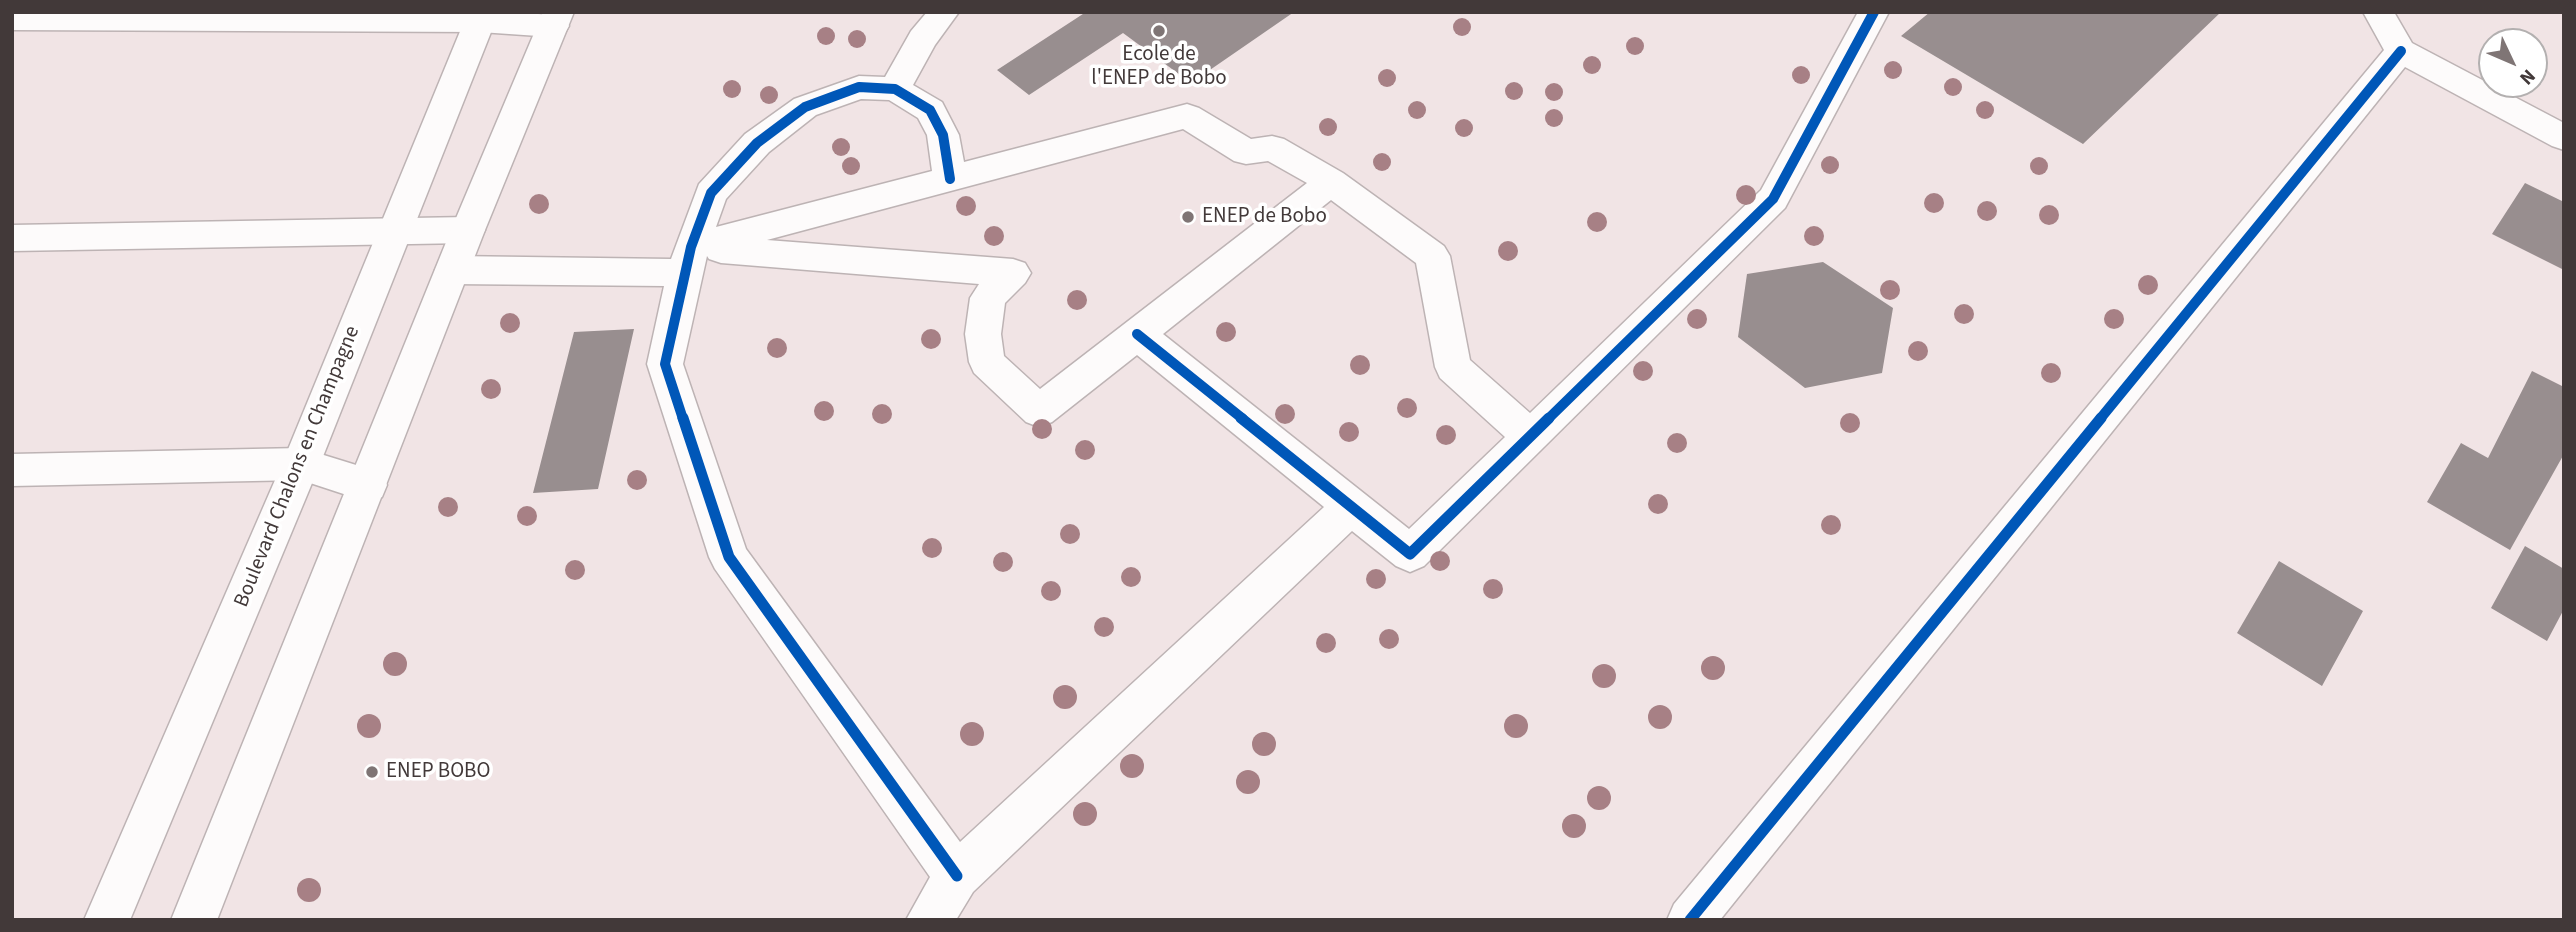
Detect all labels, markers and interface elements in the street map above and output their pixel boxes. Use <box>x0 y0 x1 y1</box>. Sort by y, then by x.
marker: Ecole de l'ENEP de Bobo <box>1151 23 1167 39</box>
north arrow <box>2478 28 2548 98</box>
place label: Ecole de l'ENEP de Bobo <box>1091 42 1227 92</box>
text: N <box>2513 63 2541 90</box>
place label: ENEP de Bobo <box>1202 204 1327 230</box>
marker: ENEP de Bobo <box>1180 209 1196 225</box>
street label: Boulevard Chalons en Champagne <box>230 323 366 611</box>
place label: ENEP BOBO <box>386 759 490 785</box>
marker: ENEP BOBO <box>364 764 380 780</box>

